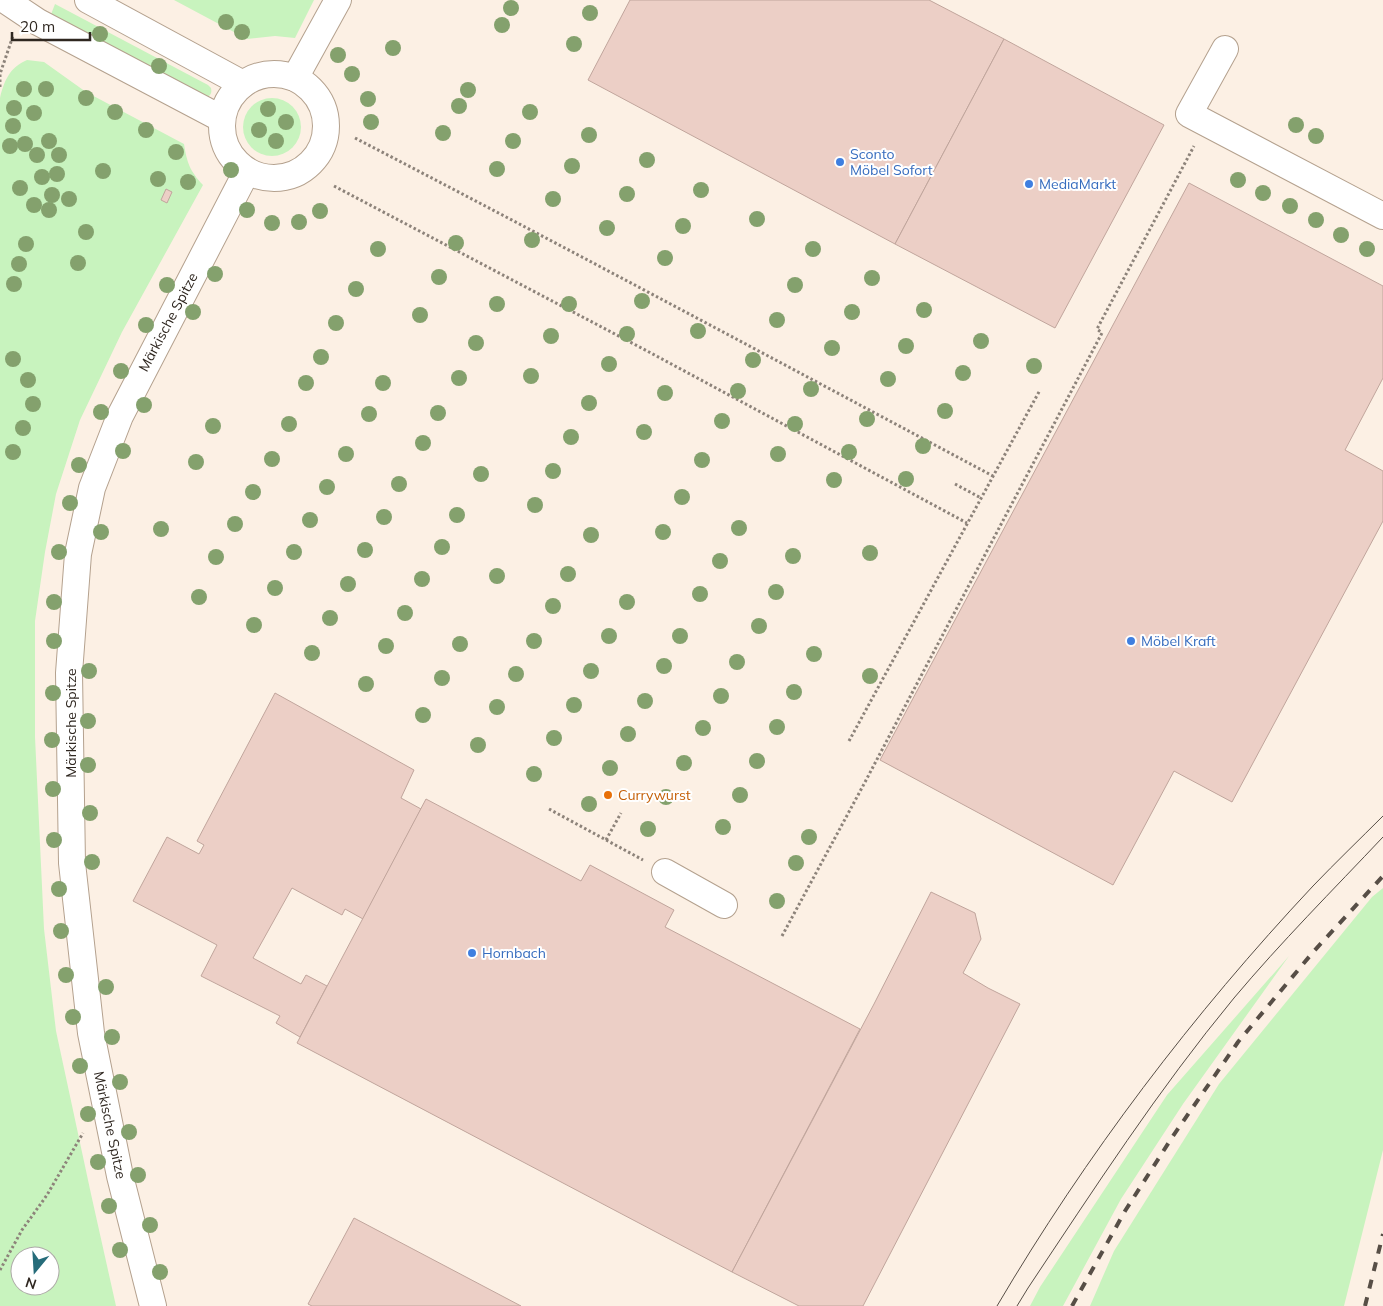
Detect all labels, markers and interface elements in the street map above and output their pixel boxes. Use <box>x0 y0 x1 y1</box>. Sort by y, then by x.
scale bar <box>12 10 90 42</box>
text: 20 m <box>20 17 55 36</box>
place label: Sconto Möbel Sofort <box>850 145 933 179</box>
marker: Sconto Möbel Sofort <box>834 156 846 168</box>
place label: MediaMarkt <box>1039 175 1116 193</box>
marker: MediaMarkt <box>1023 178 1035 190</box>
street label: Märkische Spitze <box>134 269 202 375</box>
place label: Möbel Kraft <box>1141 632 1216 650</box>
marker: Möbel Kraft <box>1125 635 1137 647</box>
street label: Märkische Spitze <box>62 668 80 778</box>
place label: Currywurst <box>618 786 691 804</box>
marker: Currywurst <box>602 789 614 801</box>
place label: Hornbach <box>482 944 546 962</box>
marker: Hornbach <box>466 947 478 959</box>
street label: Märkische Spitze <box>90 1070 130 1180</box>
north arrow <box>10 1246 60 1296</box>
text: N <box>23 1273 39 1294</box>

